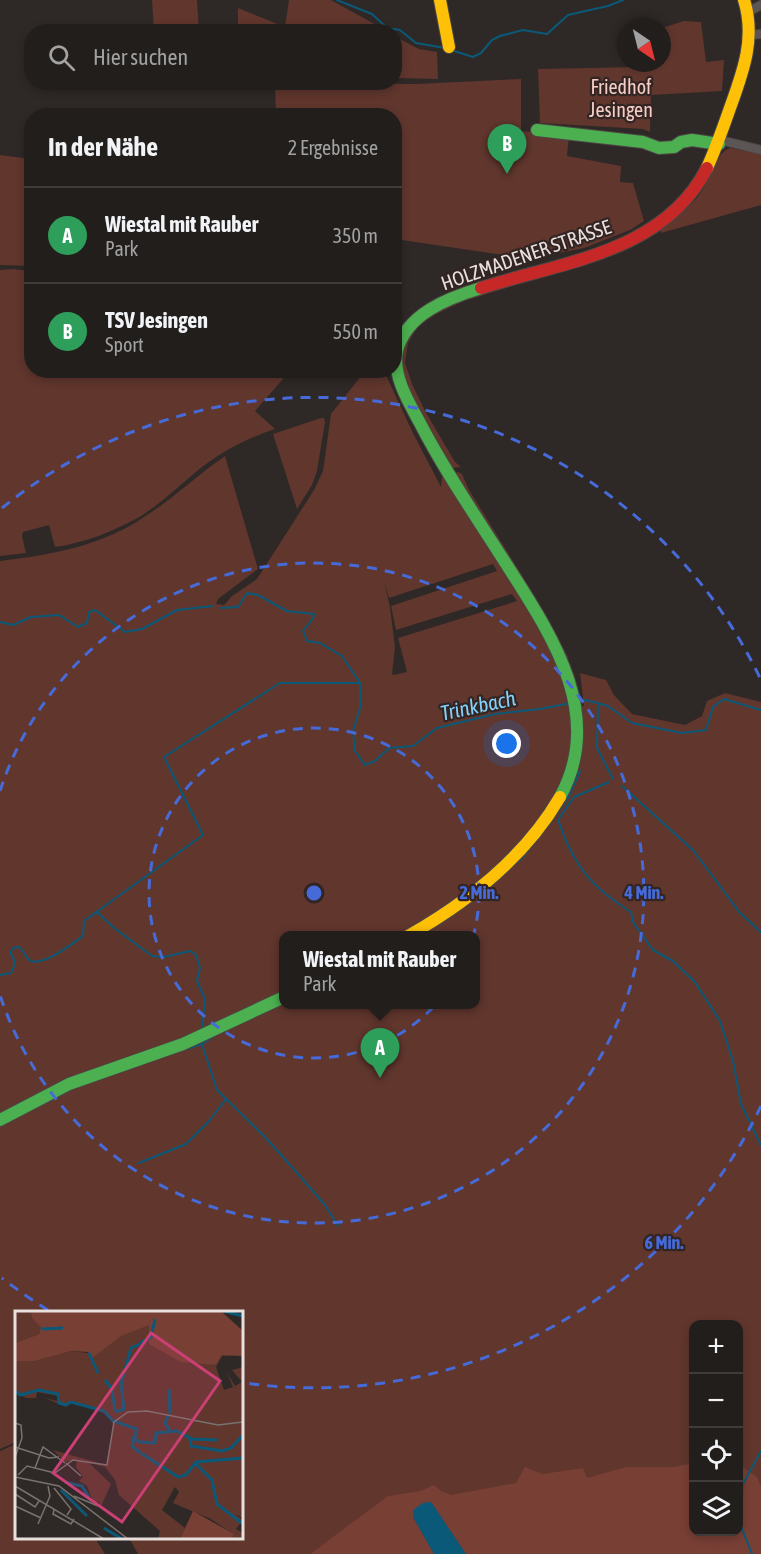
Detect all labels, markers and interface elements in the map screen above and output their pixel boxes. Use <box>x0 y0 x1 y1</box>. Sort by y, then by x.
north arrow <box>617 18 671 72</box>
search box <box>24 24 402 90</box>
icon: search <box>45 41 78 74</box>
text: Hier suchen <box>93 44 188 70</box>
park label: Friedhof Jesingen <box>589 75 653 121</box>
pin: B <box>488 124 526 174</box>
text: In der Nähe <box>48 132 158 162</box>
text: 2 Ergebnisse <box>288 136 378 159</box>
text: Wiestal mit Rauber <box>105 211 258 237</box>
street label: HOLZMADENER STRASSE <box>438 214 614 294</box>
text: A <box>63 224 72 247</box>
text: 350 m <box>333 224 378 247</box>
text: Park <box>105 237 138 260</box>
text: TSV Jesingen <box>105 307 208 333</box>
text: B <box>63 320 72 343</box>
text: 550 m <box>333 320 378 343</box>
text: Sport <box>105 333 144 356</box>
water label: Trinkbach <box>438 685 518 725</box>
your location <box>492 729 521 758</box>
text: 2 Min. <box>459 882 499 903</box>
text: 4 Min. <box>623 882 664 903</box>
centre of rings <box>304 883 324 903</box>
popup <box>279 931 480 1009</box>
text: Wiestal mit Rauber <box>303 946 456 972</box>
text: Park <box>303 972 336 995</box>
pin: A <box>360 1028 400 1078</box>
text: 6 Min. <box>644 1232 684 1253</box>
inset map <box>15 1311 243 1539</box>
map controls <box>689 1320 743 1536</box>
button: + <box>689 1320 743 1374</box>
button: − <box>689 1374 743 1428</box>
button: locate <box>689 1428 743 1482</box>
button: layers <box>689 1482 743 1536</box>

